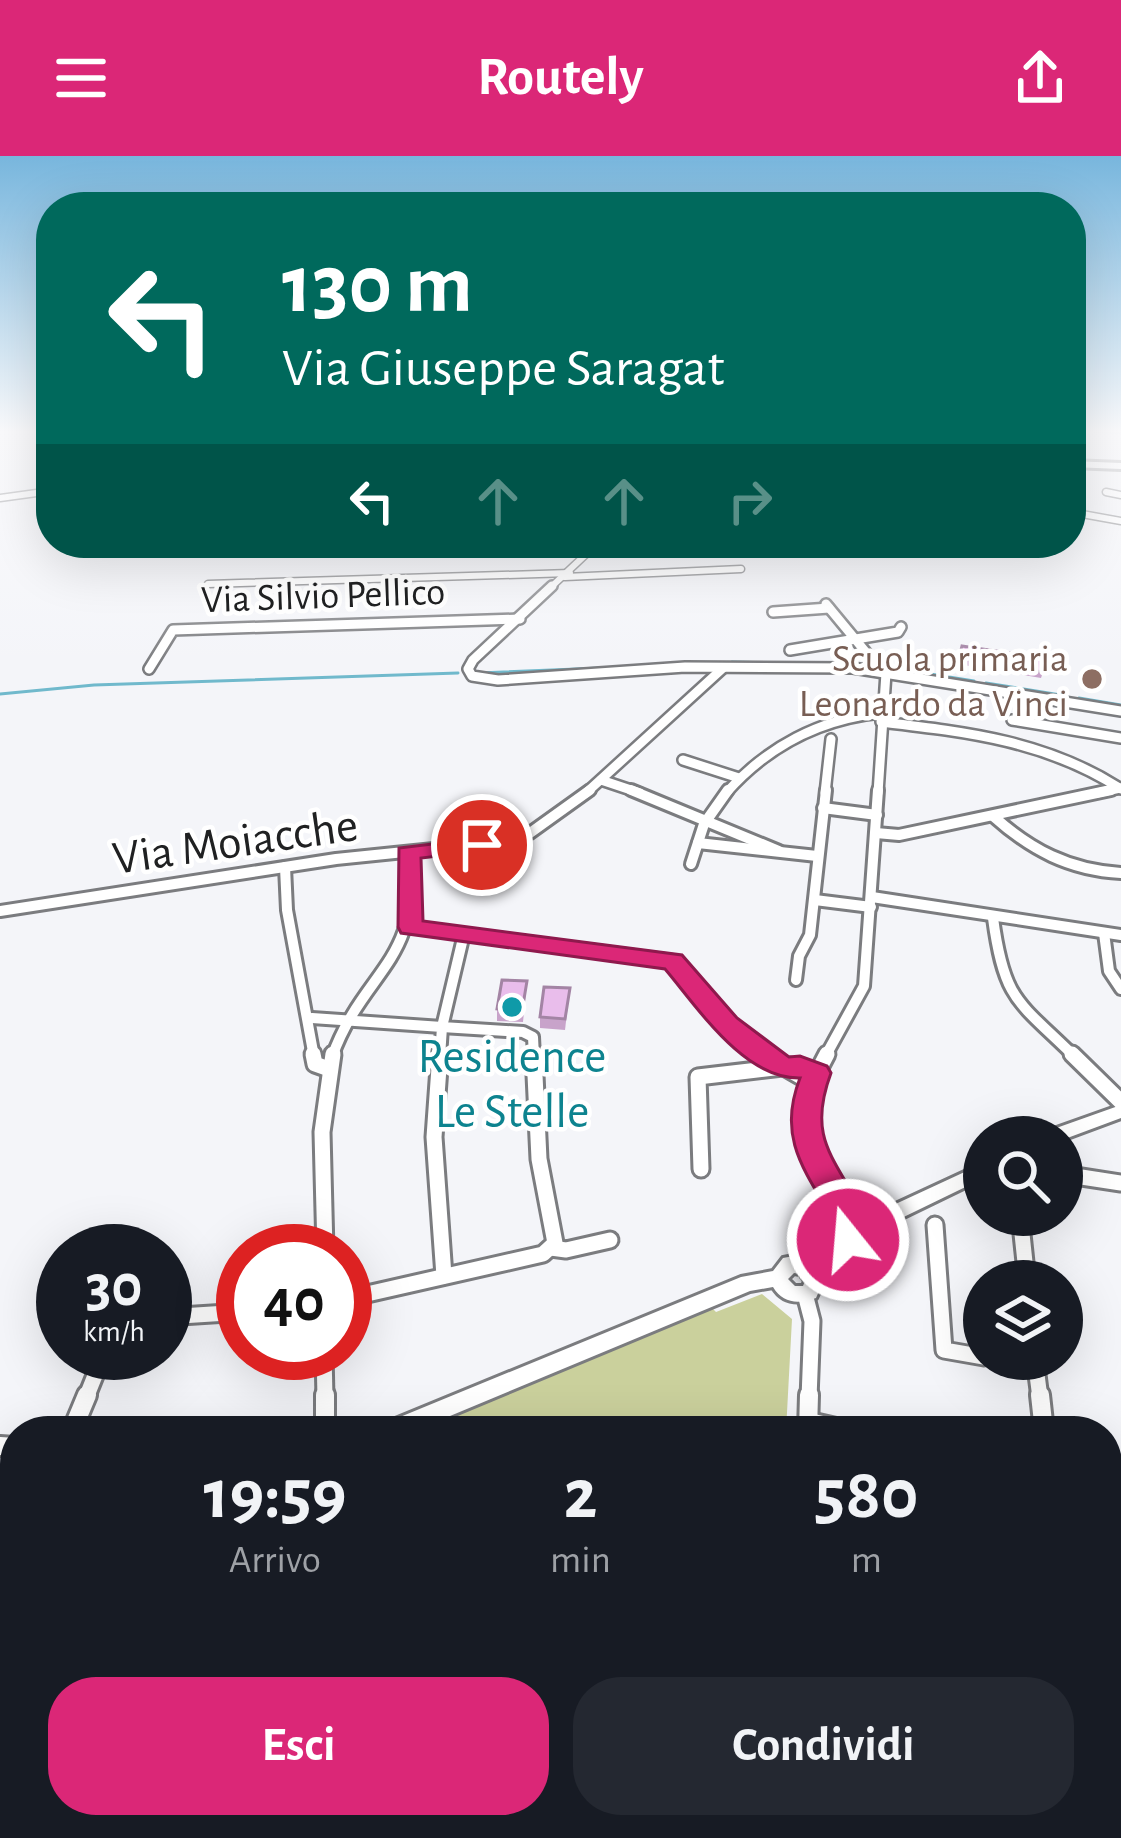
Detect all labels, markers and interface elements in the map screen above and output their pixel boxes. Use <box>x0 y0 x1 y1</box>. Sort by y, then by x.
icon: menu <box>48 45 114 111</box>
icon: share <box>1007 45 1073 111</box>
text: Routely <box>477 51 644 105</box>
icon: left <box>84 240 240 396</box>
text: 130 m <box>282 244 473 328</box>
text: Via Giuseppe Saragat <box>282 342 724 396</box>
icon: left <box>339 468 405 534</box>
icon: ahead <box>465 468 531 534</box>
icon: ahead <box>591 468 657 534</box>
icon: right <box>717 468 783 534</box>
street label: Via Silvio Pellico <box>200 573 446 620</box>
place label: Scuola primaria Leonardo da Vinci <box>799 640 1068 724</box>
marker: Scuola primaria Leonardo da Vinci <box>1079 666 1105 692</box>
pin <box>431 794 533 896</box>
street label: Via Moiacche <box>110 802 361 884</box>
icon: arrive <box>449 812 515 878</box>
marker: Residence Le Stelle <box>499 994 525 1020</box>
place label: Residence Le Stelle <box>418 1034 606 1137</box>
map controls <box>963 1116 1083 1380</box>
button: search <box>963 1116 1083 1236</box>
position arrow <box>785 1177 911 1303</box>
speed limit sign: 40 <box>216 1224 372 1380</box>
text: 30 <box>85 1257 143 1317</box>
button: layers <box>963 1260 1083 1380</box>
text: km/h <box>83 1317 145 1347</box>
text: 19:59 <box>204 1459 347 1531</box>
text: 2 <box>564 1459 597 1531</box>
text: 580 <box>814 1459 918 1531</box>
text: Arrivo <box>229 1541 321 1580</box>
text: min <box>550 1541 611 1580</box>
text: m <box>851 1541 882 1580</box>
button: Esci <box>48 1677 549 1815</box>
button: Condividi <box>573 1677 1074 1815</box>

